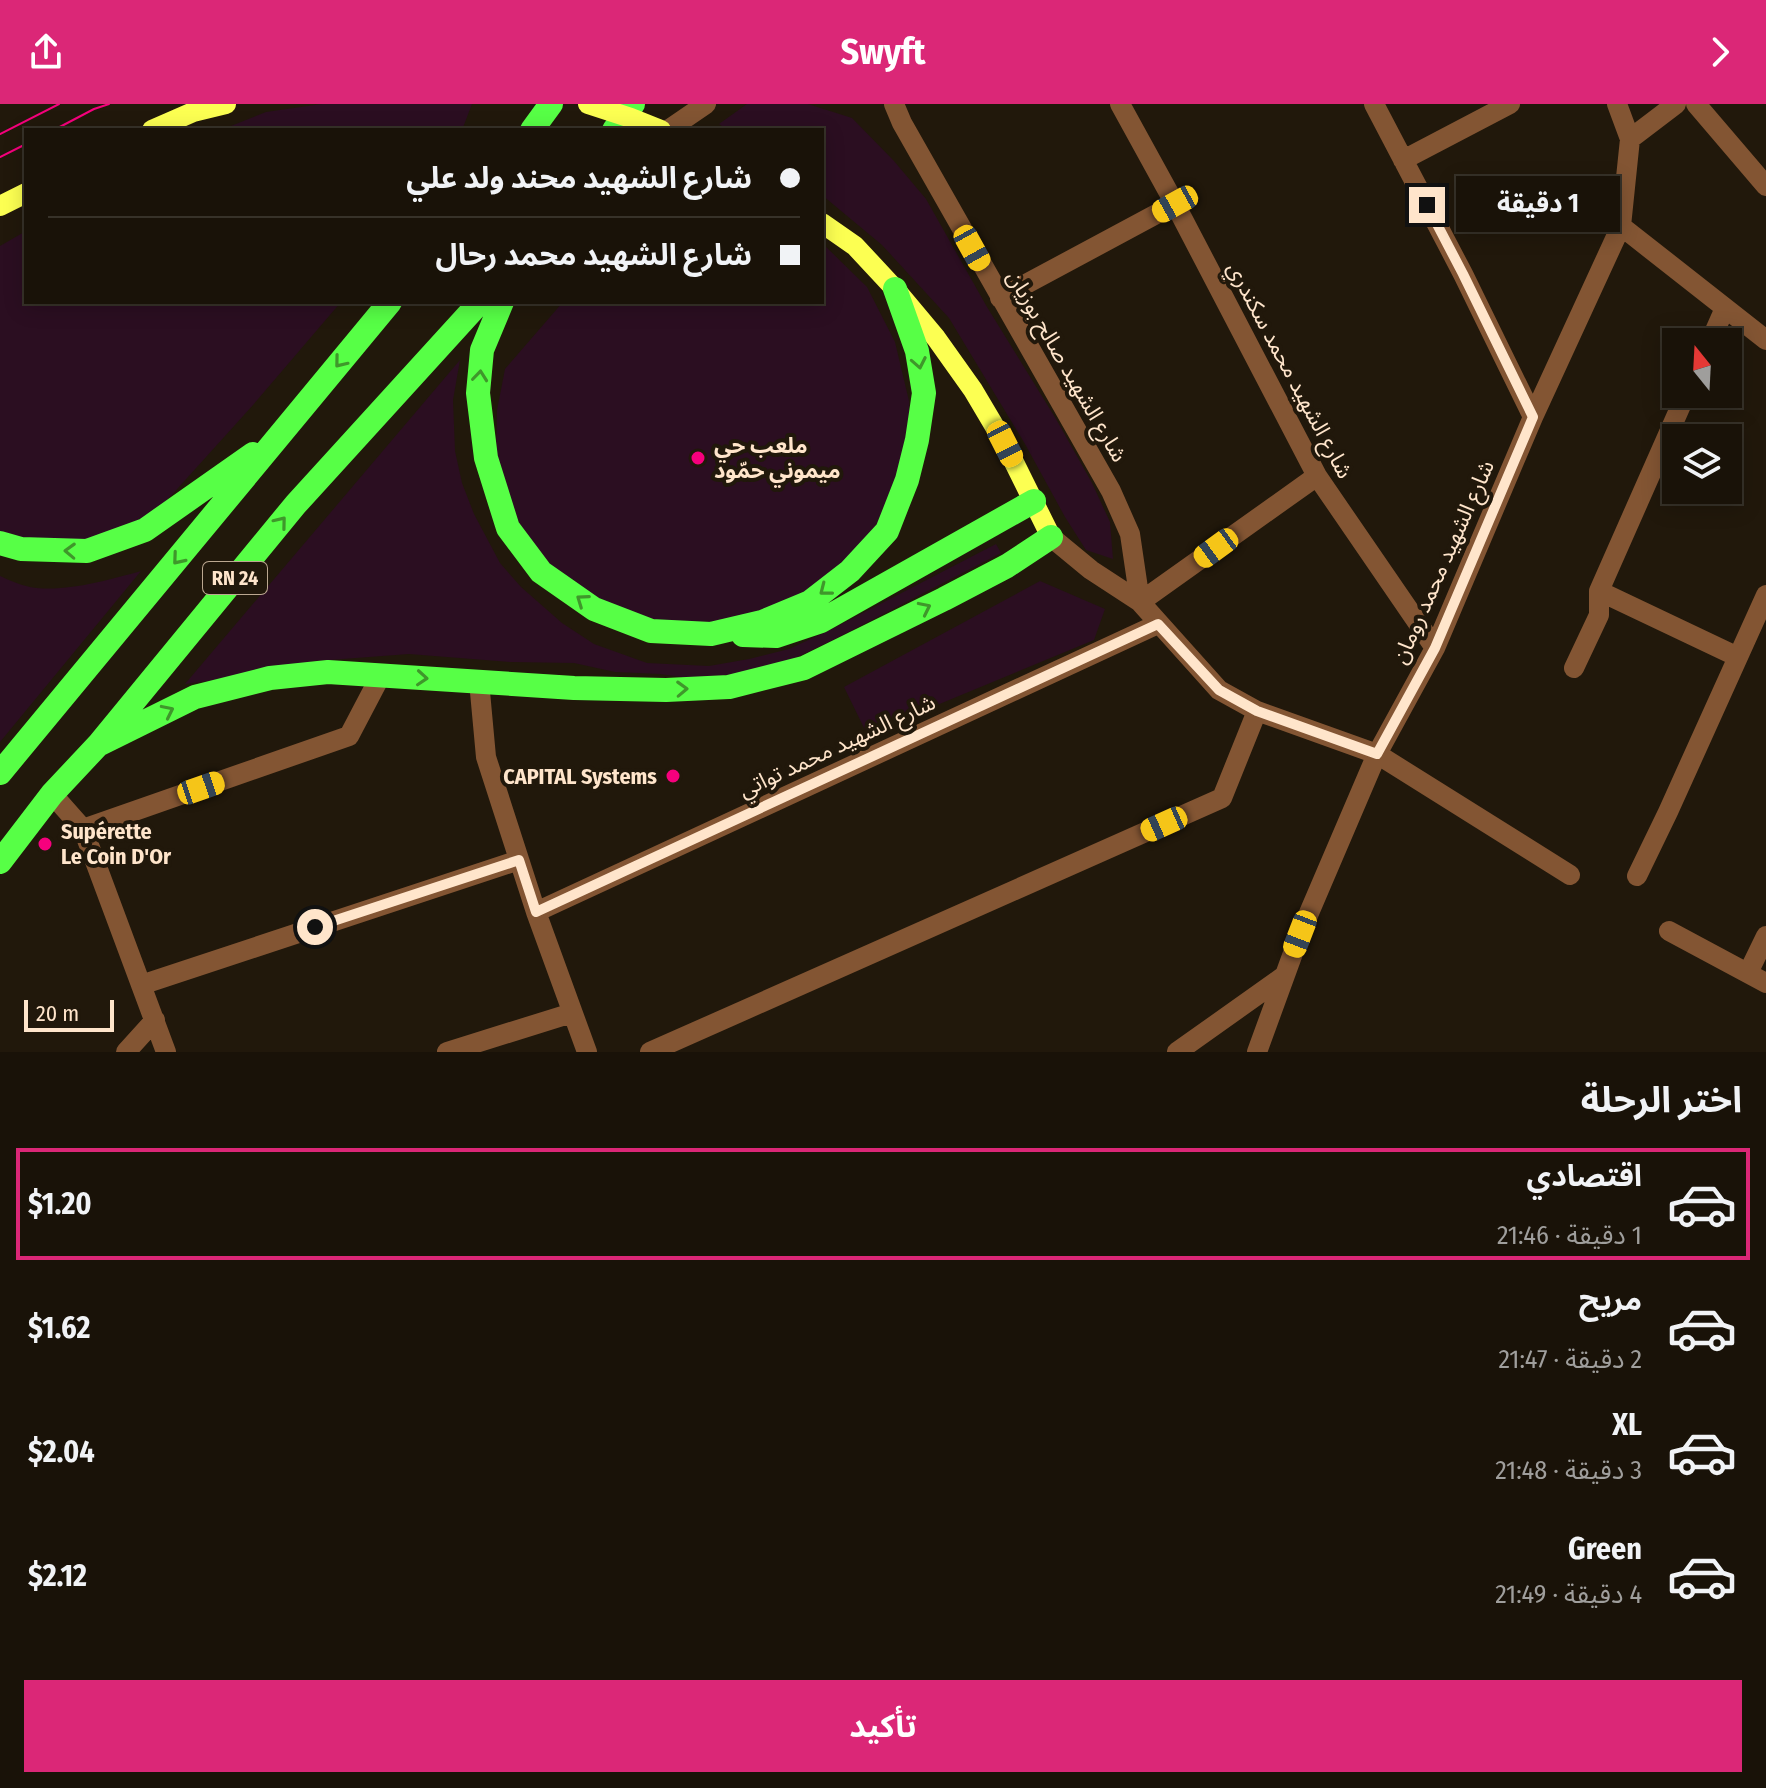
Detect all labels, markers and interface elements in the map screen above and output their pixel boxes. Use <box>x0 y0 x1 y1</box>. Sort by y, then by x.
icon: share <box>24 30 68 74</box>
text: Swyft <box>840 30 926 74</box>
icon: forward <box>1698 30 1742 74</box>
text: شارع الشهيد محند ولد علي <box>406 160 752 196</box>
callout: 1 دقيقة <box>1455 177 1619 233</box>
car <box>1148 182 1202 226</box>
route end <box>1409 187 1445 223</box>
text: 1 دقيقة <box>1497 188 1579 219</box>
car <box>950 221 994 275</box>
text: شارع الشهيد محمد رحال <box>436 237 752 273</box>
street label: شارع الشهيد محمد سكندري <box>1219 257 1359 484</box>
street label: شارع الشهيد صالح بوزيان <box>998 265 1133 468</box>
north arrow <box>1662 328 1742 408</box>
map controls <box>1662 328 1742 504</box>
one-way arrow <box>335 353 350 367</box>
one-way arrow <box>909 356 926 370</box>
one-way arrow <box>471 369 488 382</box>
car <box>983 417 1027 471</box>
button: layers <box>1662 424 1742 504</box>
place label: ملعب حي ميموني حمّود <box>714 432 841 488</box>
marker: ملعب حي ميموني حمّود <box>689 449 707 467</box>
street label: شارع الشهيد محمد رومان <box>1386 456 1503 669</box>
one-way arrow <box>271 516 286 531</box>
car <box>1190 524 1242 572</box>
one-way arrow <box>63 542 76 559</box>
one-way arrow <box>173 550 188 564</box>
road number: RN 24 <box>203 562 267 594</box>
one-way arrow <box>819 581 834 595</box>
one-way arrow <box>576 595 590 610</box>
one-way arrow <box>917 603 932 618</box>
one-way arrow <box>416 669 429 686</box>
one-way arrow <box>676 681 689 698</box>
street label: شارع الشهيد محمد تواتي <box>734 689 941 806</box>
one-way arrow <box>160 705 175 720</box>
place label: CAPITAL Systems <box>503 763 657 790</box>
marker: CAPITAL Systems <box>664 767 682 785</box>
car <box>174 769 228 807</box>
car <box>1137 803 1191 845</box>
place label: Supérette Le Coin D'Or <box>61 818 172 870</box>
marker: Supérette Le Coin D'Or <box>36 835 54 853</box>
car <box>1280 907 1320 961</box>
route start <box>297 909 333 945</box>
scale bar <box>24 996 114 1032</box>
text: 20 m <box>36 1000 79 1027</box>
text: اختر الرحلة <box>1581 1078 1742 1122</box>
text: اقتصادي <box>1527 1158 1642 1194</box>
icon: car <box>1666 1168 1738 1240</box>
text: $1.20 <box>28 1186 92 1222</box>
text: 1 دقيقة · 21:46 <box>1497 1220 1642 1251</box>
text: مريح <box>1579 1282 1642 1318</box>
icon: car <box>1666 1292 1738 1364</box>
text: $1.62 <box>28 1310 90 1346</box>
text: 2 دقيقة · 21:47 <box>1498 1344 1642 1375</box>
text: XL <box>1612 1407 1642 1443</box>
icon: car <box>1666 1416 1738 1488</box>
text: $2.04 <box>28 1434 95 1470</box>
text: 3 دقيقة · 21:48 <box>1495 1455 1642 1486</box>
text: Green <box>1568 1531 1642 1567</box>
icon: car <box>1666 1540 1738 1612</box>
text: $2.12 <box>28 1558 87 1594</box>
text: 4 دقيقة · 21:49 <box>1495 1579 1642 1610</box>
button: تأكيد <box>24 1680 1742 1772</box>

